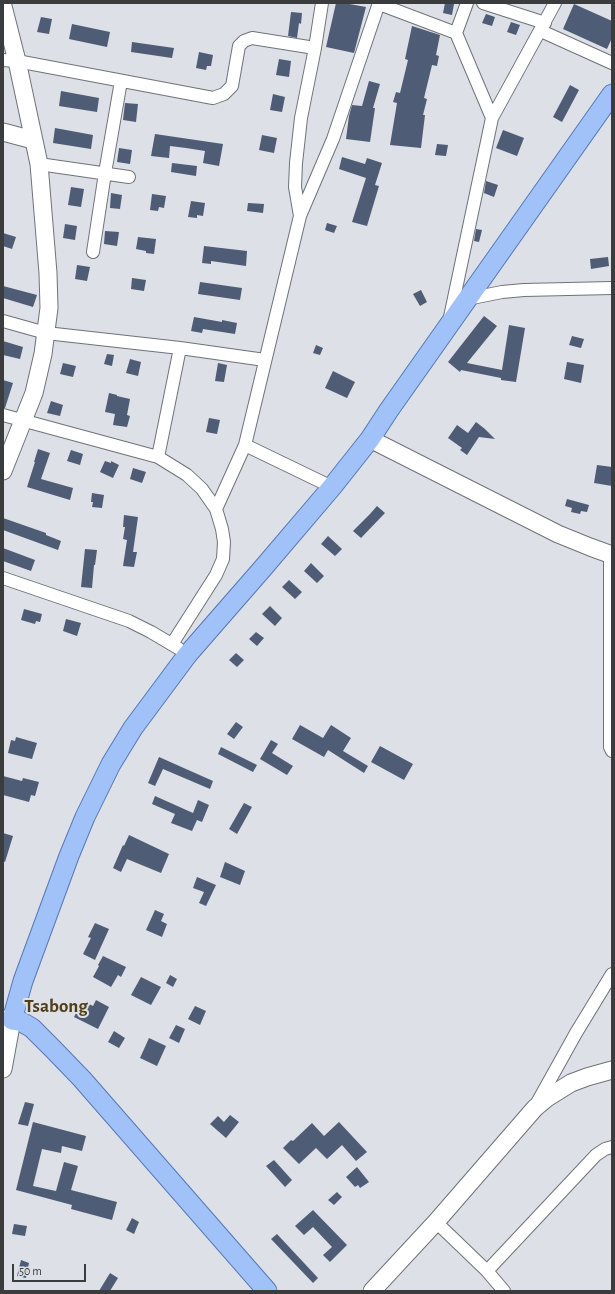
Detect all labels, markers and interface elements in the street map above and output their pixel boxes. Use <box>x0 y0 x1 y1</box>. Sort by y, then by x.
district label: Tsabong <box>24 995 88 1017</box>
scale bar <box>14 1256 88 1282</box>
text: 50 m <box>19 1265 42 1277</box>

